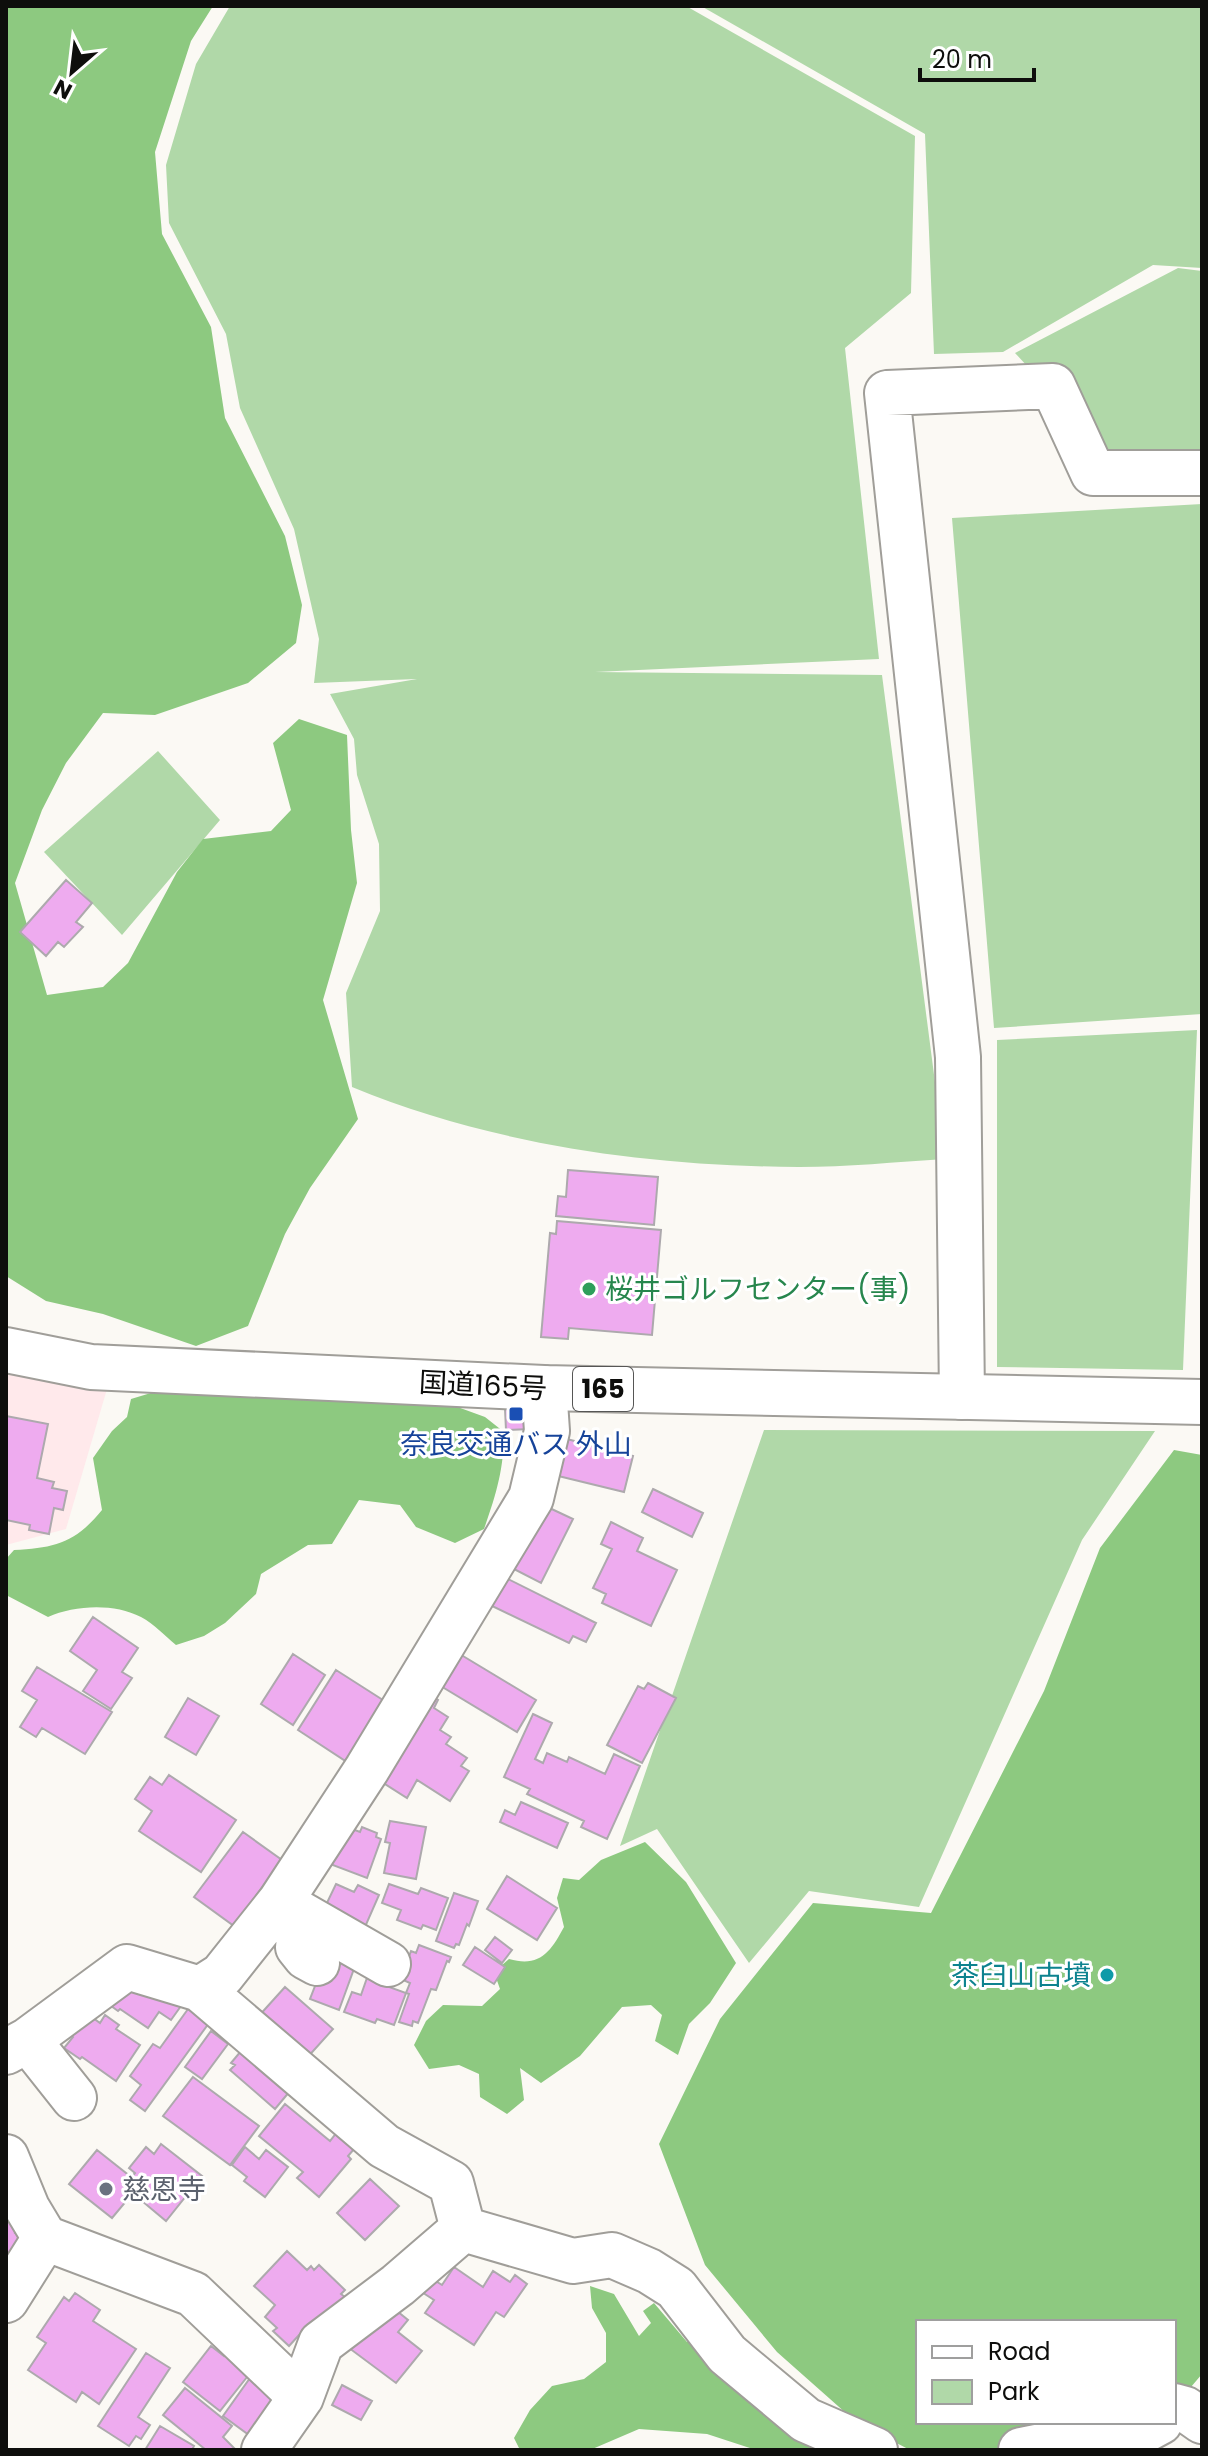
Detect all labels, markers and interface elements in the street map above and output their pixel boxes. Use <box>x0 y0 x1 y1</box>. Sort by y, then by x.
north arrow <box>32 32 112 112</box>
scale bar <box>920 32 1034 82</box>
text: 20 m <box>932 43 992 76</box>
text: N <box>48 72 77 107</box>
place label: 桜井ゴルフセンター(事) <box>605 1270 910 1309</box>
marker: 桜井ゴルフセンター(事) <box>580 1280 598 1298</box>
street label: 国道165号 <box>418 1363 548 1408</box>
road number: 165 <box>573 1367 633 1411</box>
marker: 奈良交通バス 外山 <box>507 1405 525 1423</box>
place label: 奈良交通バス 外山 <box>400 1425 632 1464</box>
place label: 茶臼山古墳 <box>951 1956 1091 1995</box>
marker: 茶臼山古墳 <box>1098 1966 1116 1984</box>
place label: 慈恩寺 <box>122 2170 206 2209</box>
marker: 慈恩寺 <box>97 2180 115 2198</box>
legend <box>916 2320 1176 2424</box>
text: Road <box>988 2335 1050 2368</box>
text: Park <box>988 2375 1040 2408</box>

